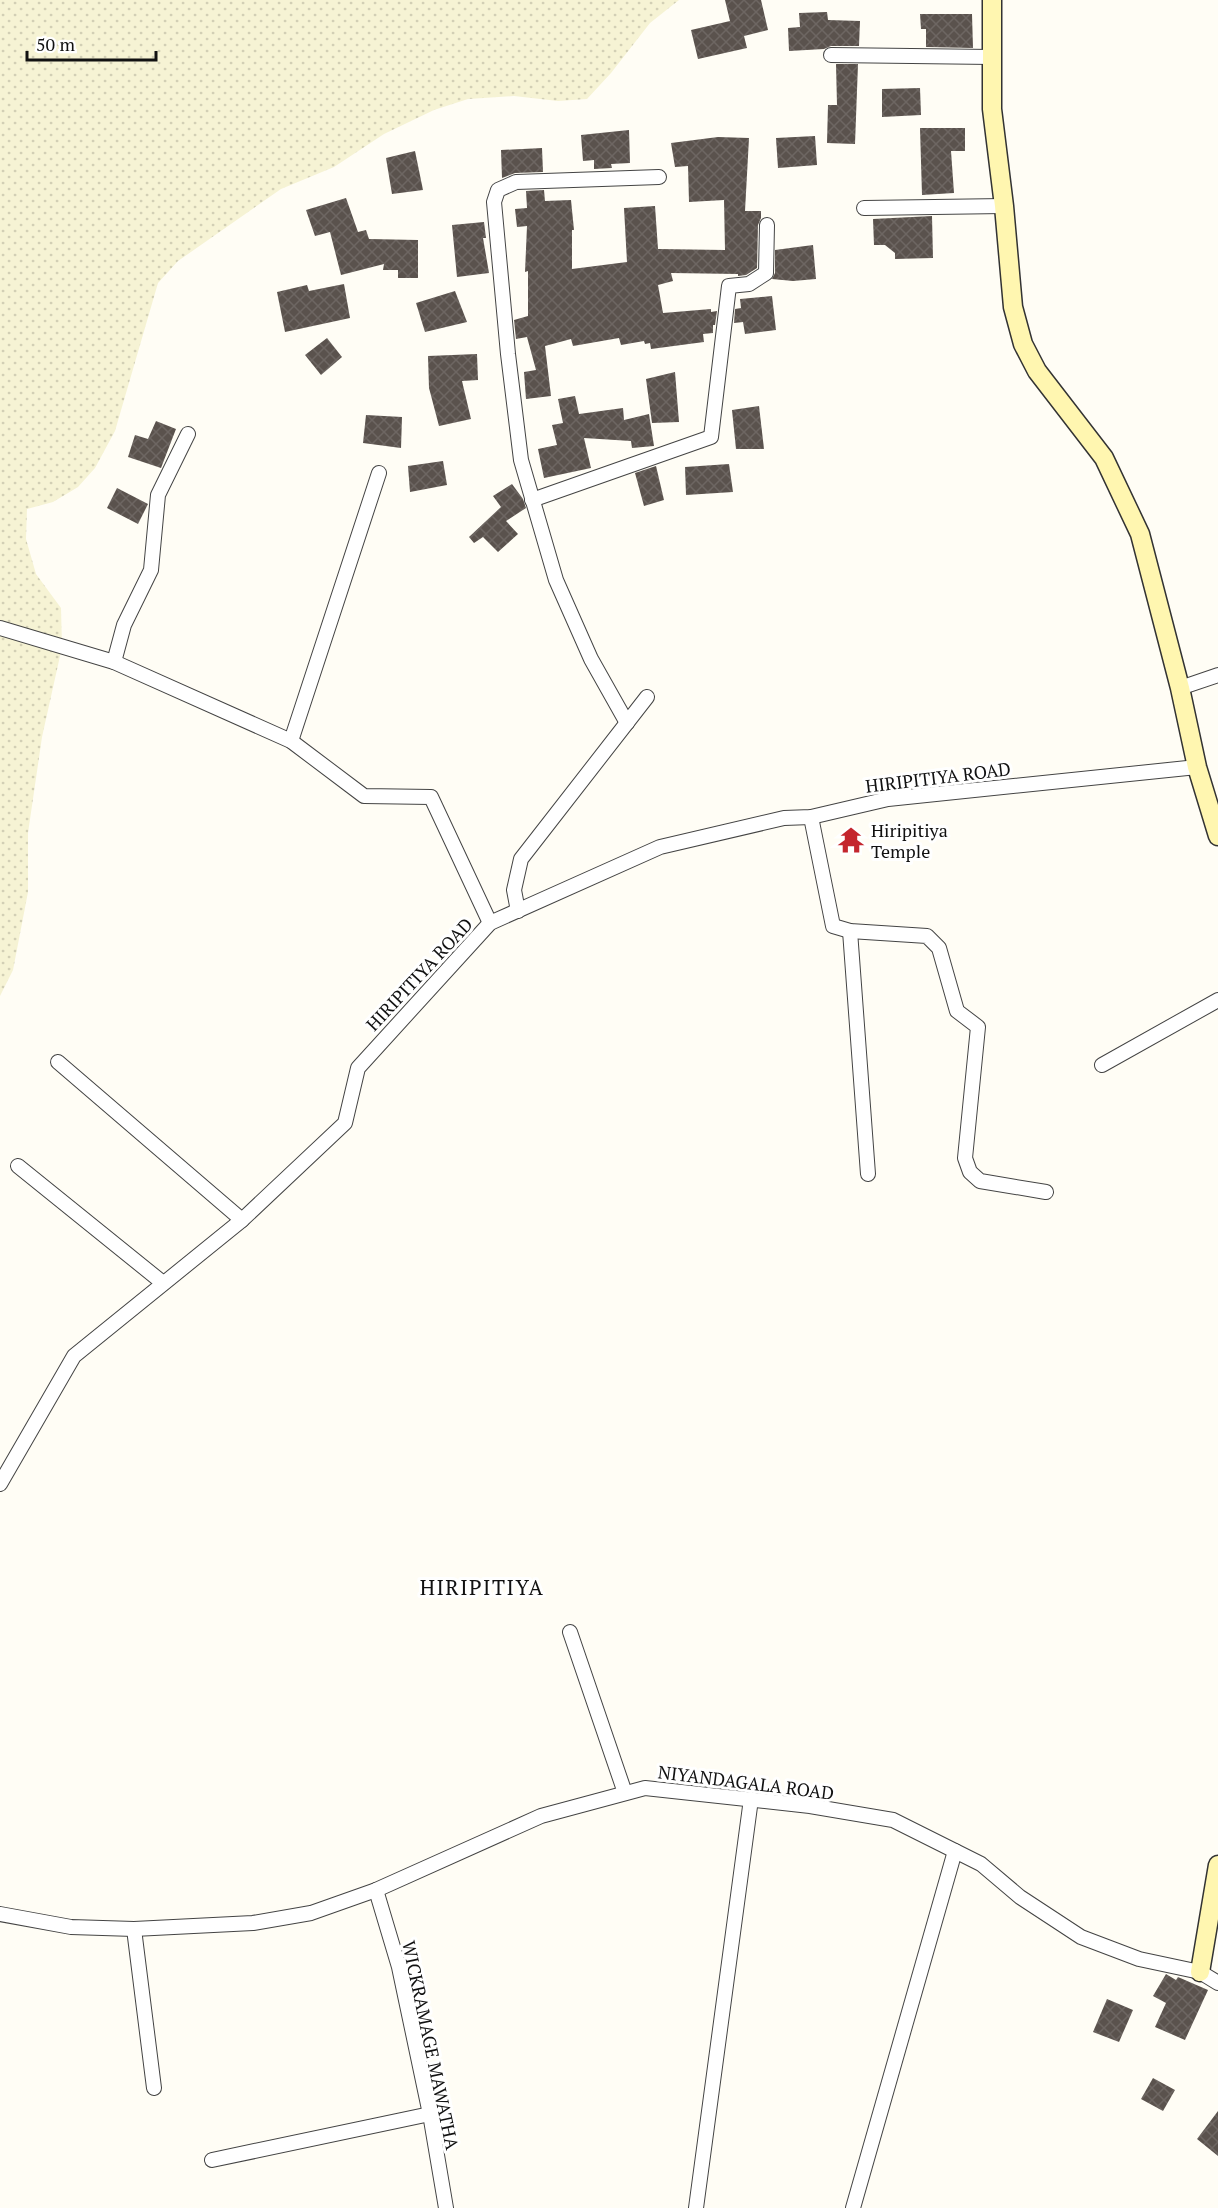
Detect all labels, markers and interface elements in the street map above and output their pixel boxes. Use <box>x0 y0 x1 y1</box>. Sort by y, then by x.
scale bar <box>27 24 156 62</box>
text: 50 m <box>36 32 76 56</box>
street label: HIRIPITIYA ROAD <box>864 756 1012 798</box>
place label: Hiripitiya Temple <box>871 818 948 863</box>
temple icon: Hiripitiya Temple <box>836 825 866 855</box>
street label: HIRIPITIYA ROAD <box>360 912 478 1036</box>
district label: HIRIPITIYA <box>420 1573 544 1601</box>
street label: NIYANDAGALA ROAD <box>657 1759 835 1805</box>
street label: WICKRAMAGE MAWATHA <box>397 1938 465 2152</box>

